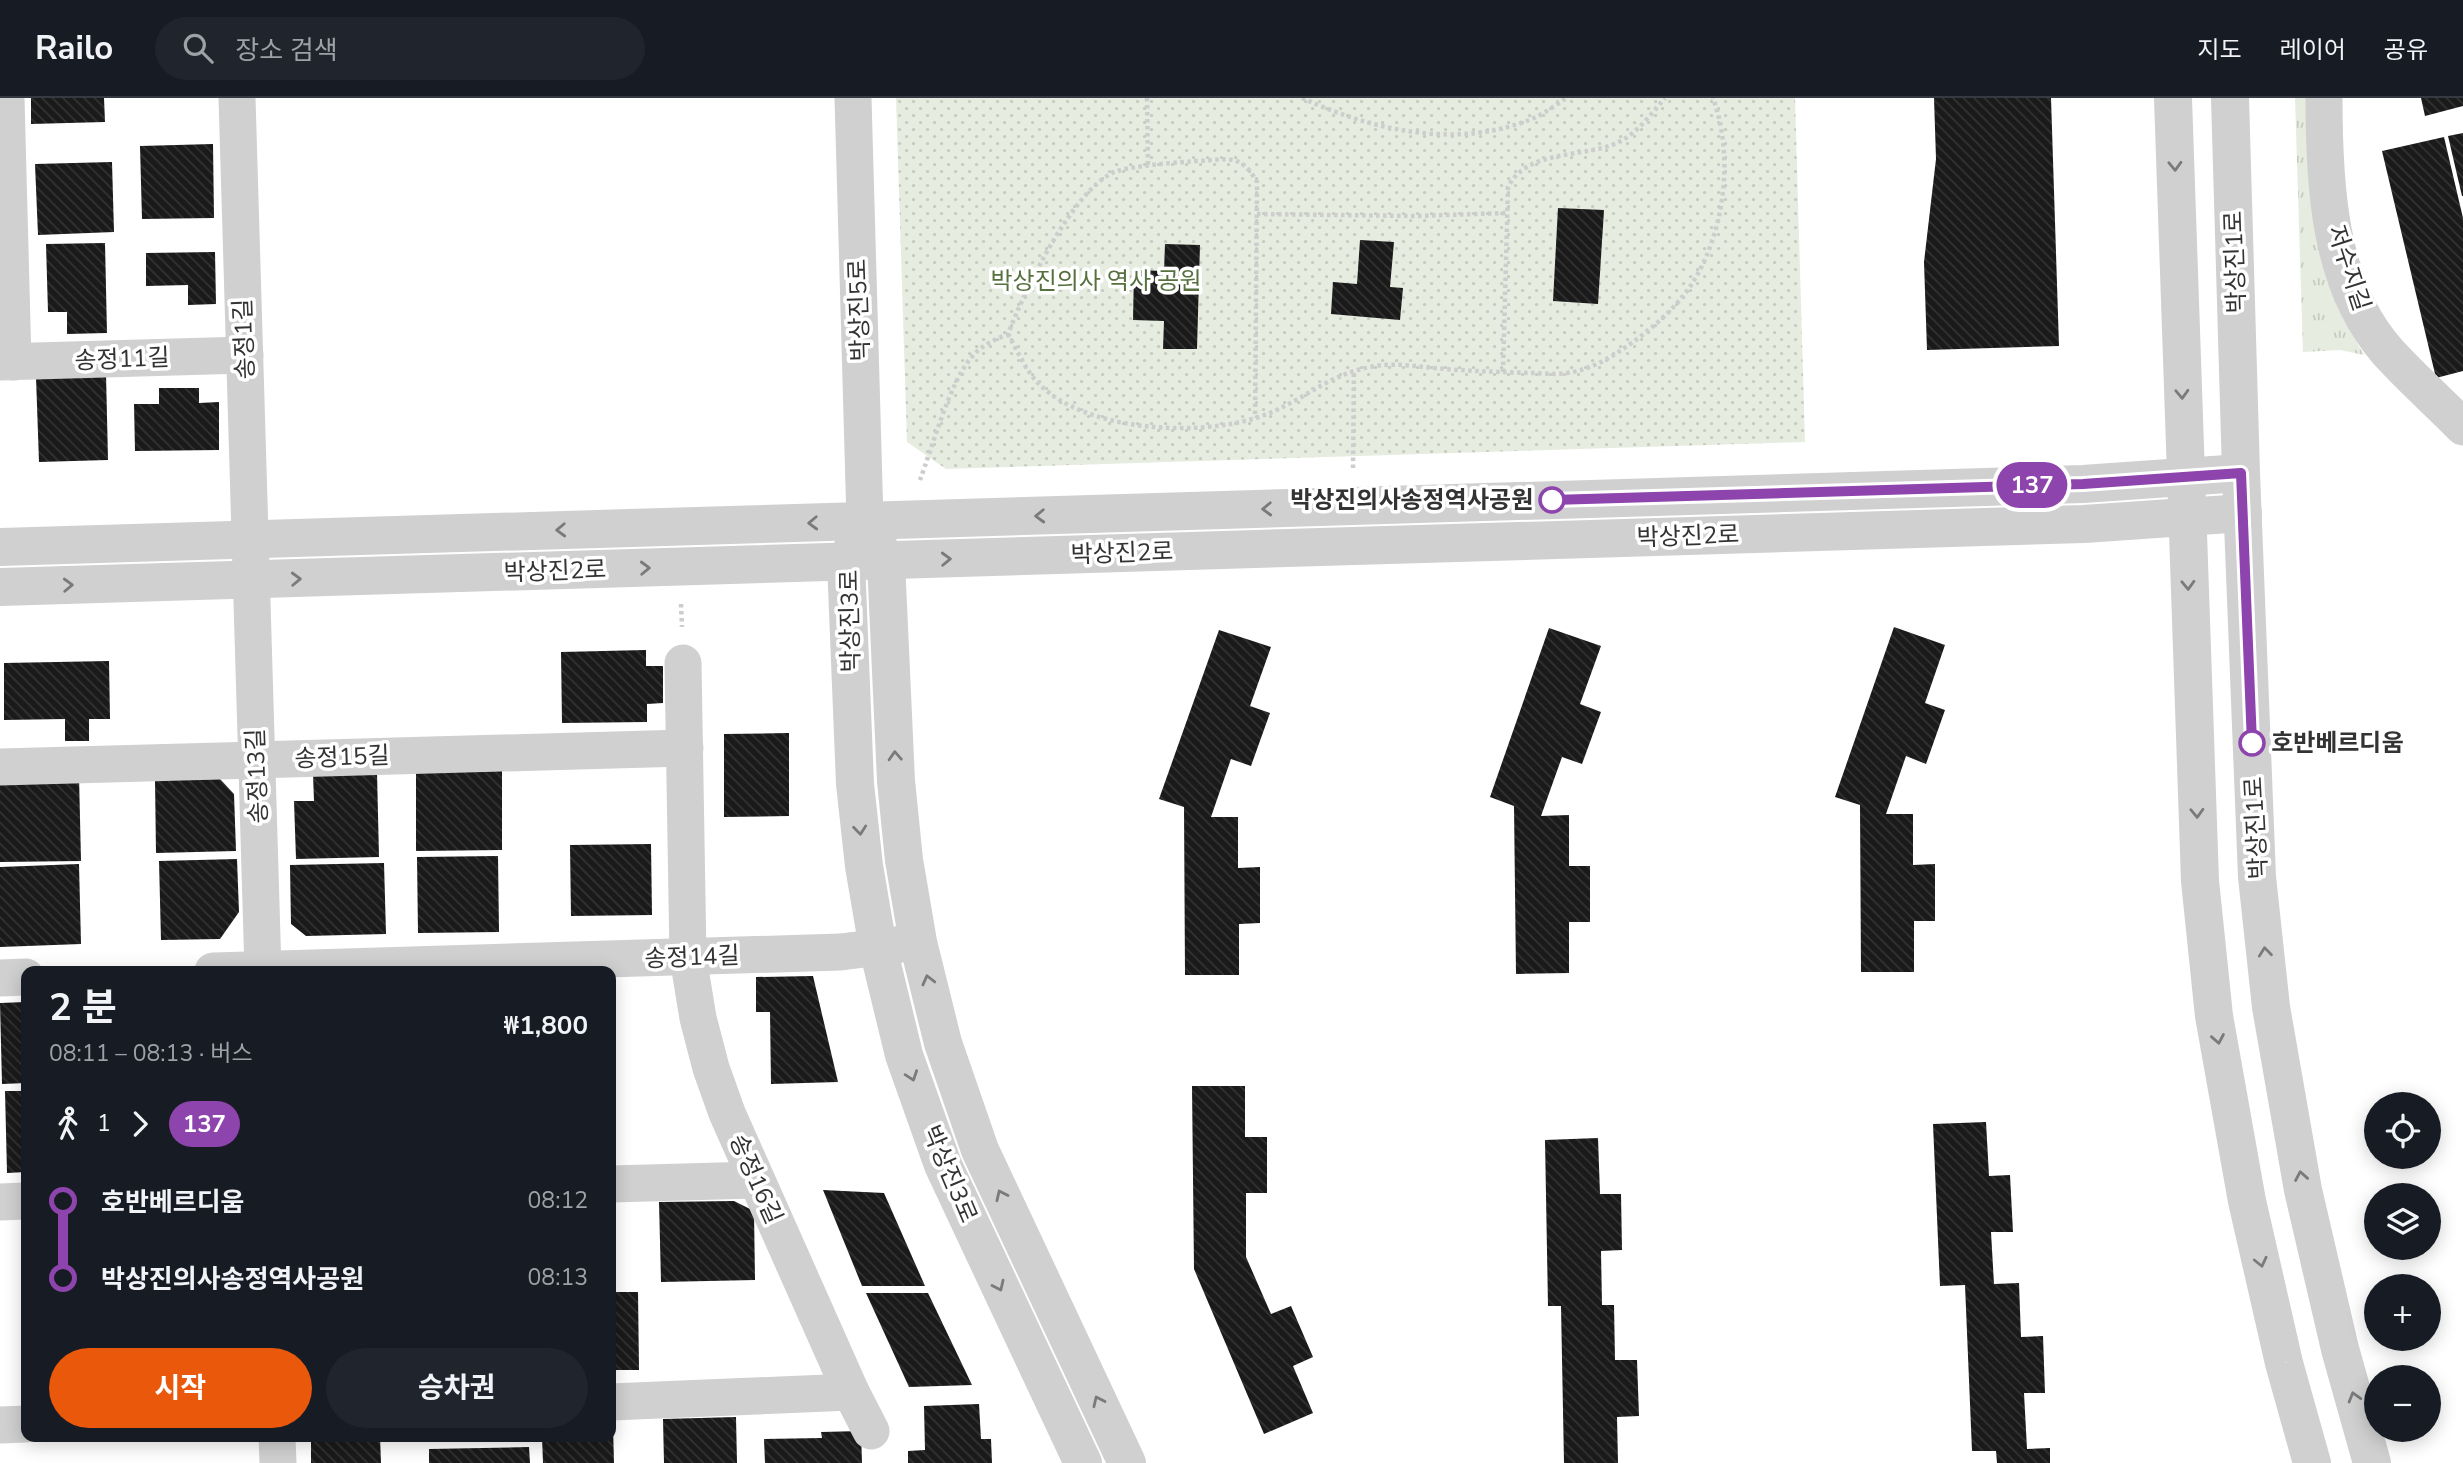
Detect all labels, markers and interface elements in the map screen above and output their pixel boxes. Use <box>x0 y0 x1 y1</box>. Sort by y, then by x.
search box <box>155 17 645 80</box>
text: Railo <box>35 26 113 71</box>
icon: search <box>179 29 217 67</box>
text: 장소 검색 <box>235 33 338 68</box>
text: 지도 <box>2197 34 2242 66</box>
text: 레이어 <box>2280 34 2346 66</box>
text: 공유 <box>2384 34 2428 66</box>
one-way arrow <box>2167 161 2183 172</box>
street label: 박상진1로 <box>2217 210 2253 314</box>
street label: 저수지길 <box>2320 221 2378 315</box>
street label: 박상진5로 <box>841 258 877 362</box>
park label: 박상진의사 역사 공원 <box>990 265 1202 297</box>
street label: 송정1길 <box>227 298 261 380</box>
street label: 송정11길 <box>74 341 170 377</box>
one-way arrow <box>2174 388 2189 399</box>
line badge: 137 <box>1992 462 2072 508</box>
text: 137 <box>2010 469 2054 501</box>
place label: 박상진의사송정역사공원 <box>1290 484 1533 516</box>
marker: 박상진의사송정역사공원 <box>1539 487 1565 513</box>
one-way arrow <box>1262 501 1273 516</box>
one-way arrow <box>1034 508 1045 523</box>
one-way arrow <box>807 515 818 530</box>
street label: 박상진2로 <box>1636 518 1740 554</box>
one-way arrow <box>555 523 566 538</box>
street label: 박상진2로 <box>1070 535 1174 571</box>
one-way arrow <box>941 551 952 566</box>
street label: 박상진2로 <box>503 553 607 589</box>
one-way arrow <box>641 560 651 576</box>
street label: 박상진3로 <box>833 569 867 673</box>
one-way arrow <box>290 571 301 586</box>
one-way arrow <box>63 578 74 593</box>
one-way arrow <box>2181 580 2196 591</box>
place label: 호반베르디움 <box>2271 727 2403 759</box>
street label: 송정13길 <box>239 728 275 824</box>
marker: 호반베르디움 <box>2239 730 2265 756</box>
street label: 송정15길 <box>294 739 390 775</box>
one-way arrow <box>887 750 902 761</box>
street label: 박상진1로 <box>2237 776 2275 880</box>
one-way arrow <box>2190 807 2205 818</box>
one-way arrow <box>853 824 868 836</box>
street label: 송정14길 <box>644 939 740 975</box>
one-way arrow <box>2258 946 2273 957</box>
one-way arrow <box>922 975 936 987</box>
text: 2 분 <box>49 982 117 1033</box>
text: ₩1,800 <box>504 1008 588 1043</box>
one-way arrow <box>2210 1033 2225 1045</box>
text: 08:11 – 08:13 · 버스 <box>49 1038 253 1069</box>
one-way arrow <box>904 1069 918 1082</box>
map controls <box>2364 1092 2441 1442</box>
button: locate <box>2364 1092 2441 1169</box>
icon: walk <box>49 1105 87 1143</box>
icon: forward <box>121 1105 159 1143</box>
text: 1 <box>97 1108 111 1139</box>
text: 137 <box>183 1108 226 1140</box>
street label: 박상진3로 <box>915 1120 985 1228</box>
street label: 송정16길 <box>722 1129 790 1229</box>
one-way arrow <box>2294 1170 2309 1182</box>
button: layers <box>2364 1183 2441 1260</box>
text: 호반베르디움 <box>101 1185 245 1220</box>
text: 08:12 <box>528 1185 588 1216</box>
one-way arrow <box>996 1190 1010 1202</box>
one-way arrow <box>2253 1256 2267 1268</box>
text: 박상진의사송정역사공원 <box>101 1262 364 1297</box>
text: 08:13 <box>528 1262 588 1293</box>
button: + <box>2364 1274 2441 1351</box>
one-way arrow <box>991 1279 1005 1291</box>
button: 시작 <box>49 1348 312 1428</box>
button: 승차권 <box>326 1348 588 1428</box>
button: − <box>2364 1365 2441 1442</box>
one-way arrow <box>2348 1391 2362 1403</box>
one-way arrow <box>1092 1396 1106 1408</box>

